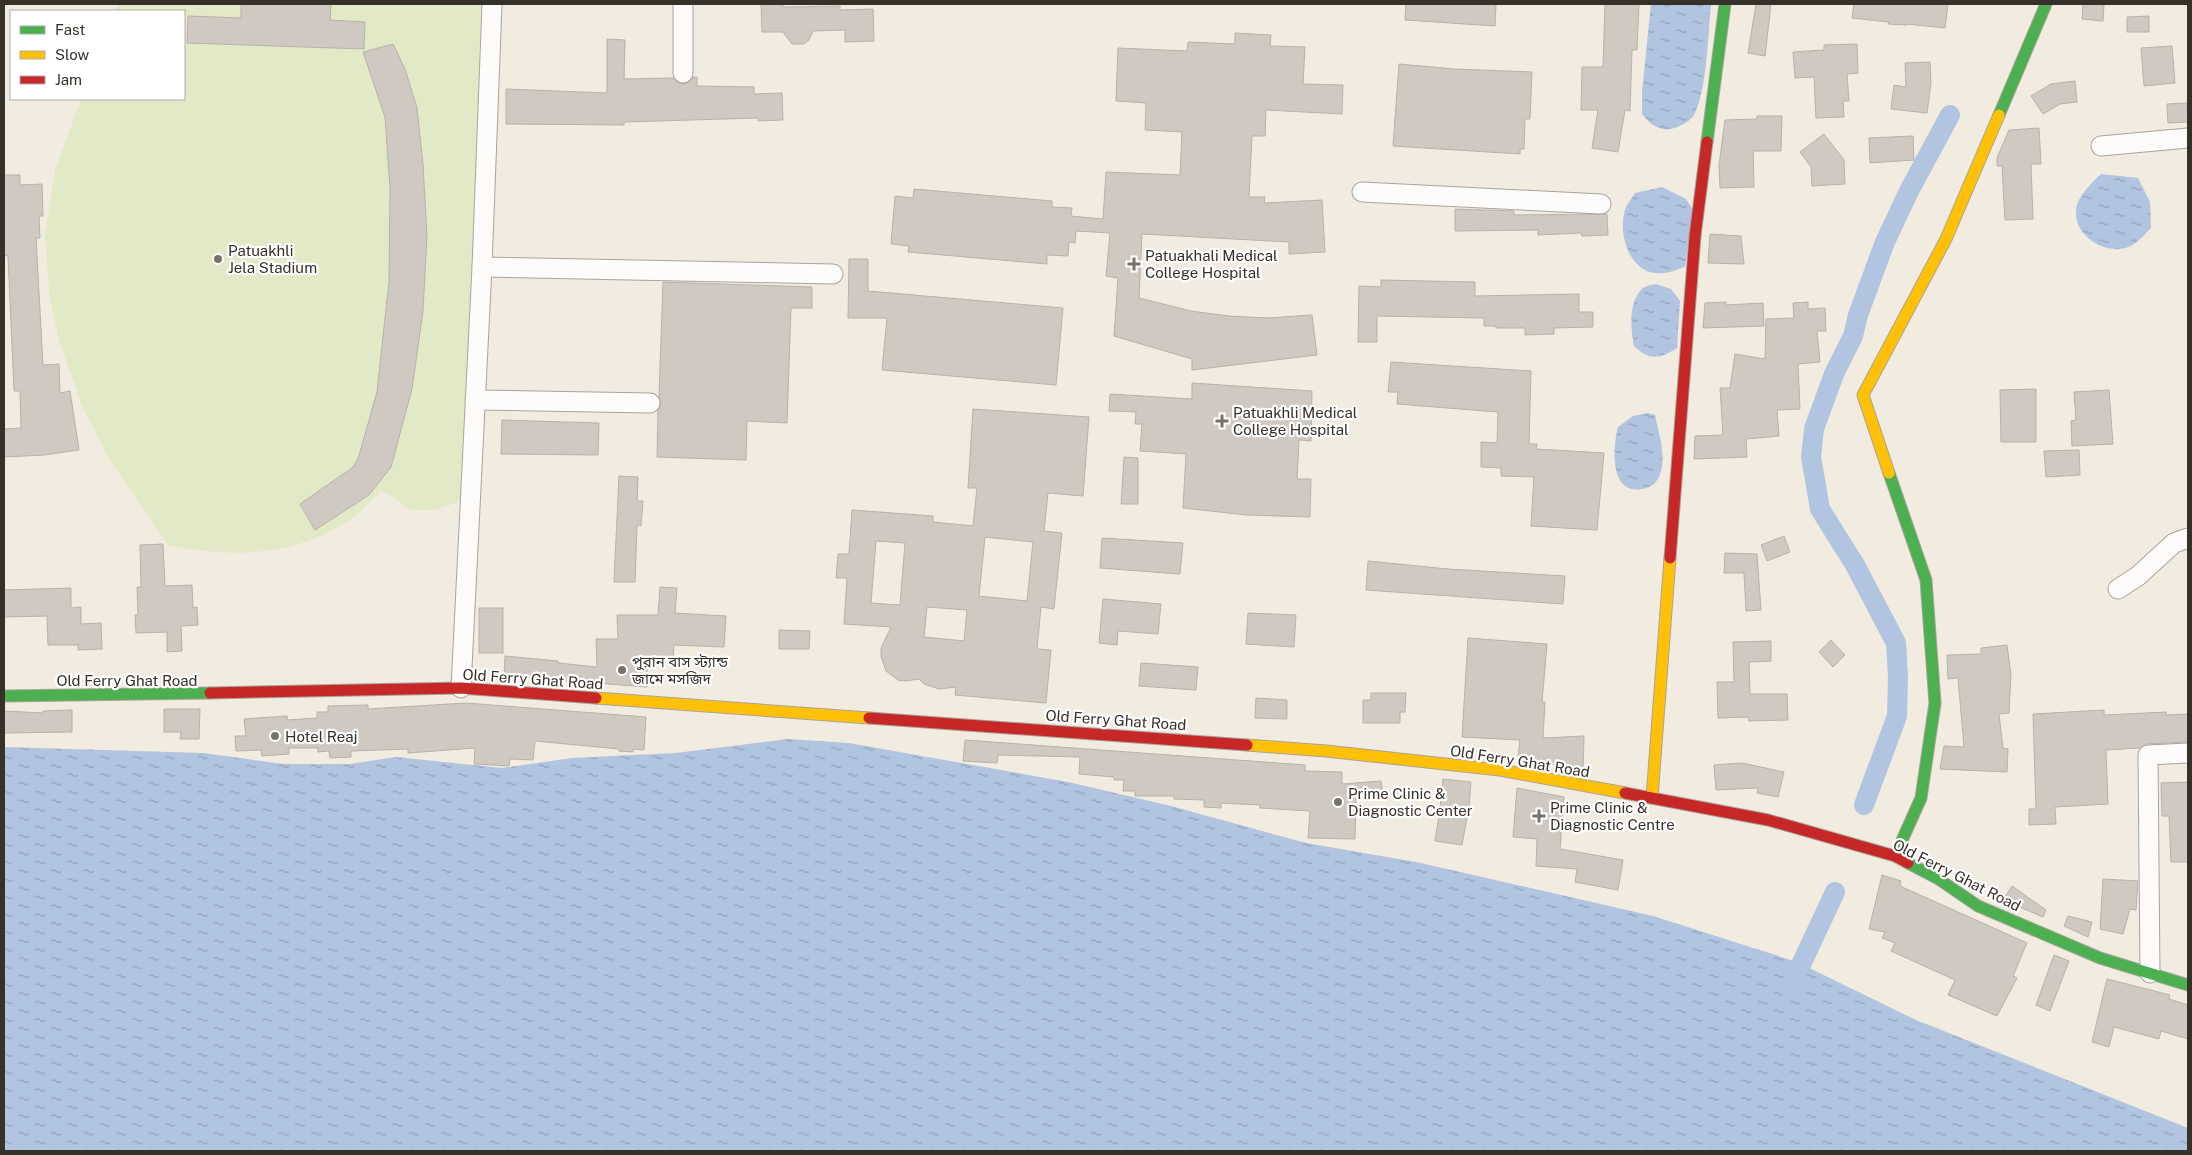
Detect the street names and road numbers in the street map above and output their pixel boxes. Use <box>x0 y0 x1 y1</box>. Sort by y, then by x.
street label: Old Ferry Ghat Road <box>462 666 604 692</box>
street label: Old Ferry Ghat Road <box>57 672 198 689</box>
street label: Old Ferry Ghat Road <box>1045 707 1187 733</box>
street label: Old Ferry Ghat Road <box>1449 742 1591 780</box>
street label: Old Ferry Ghat Road <box>1890 835 2024 915</box>

